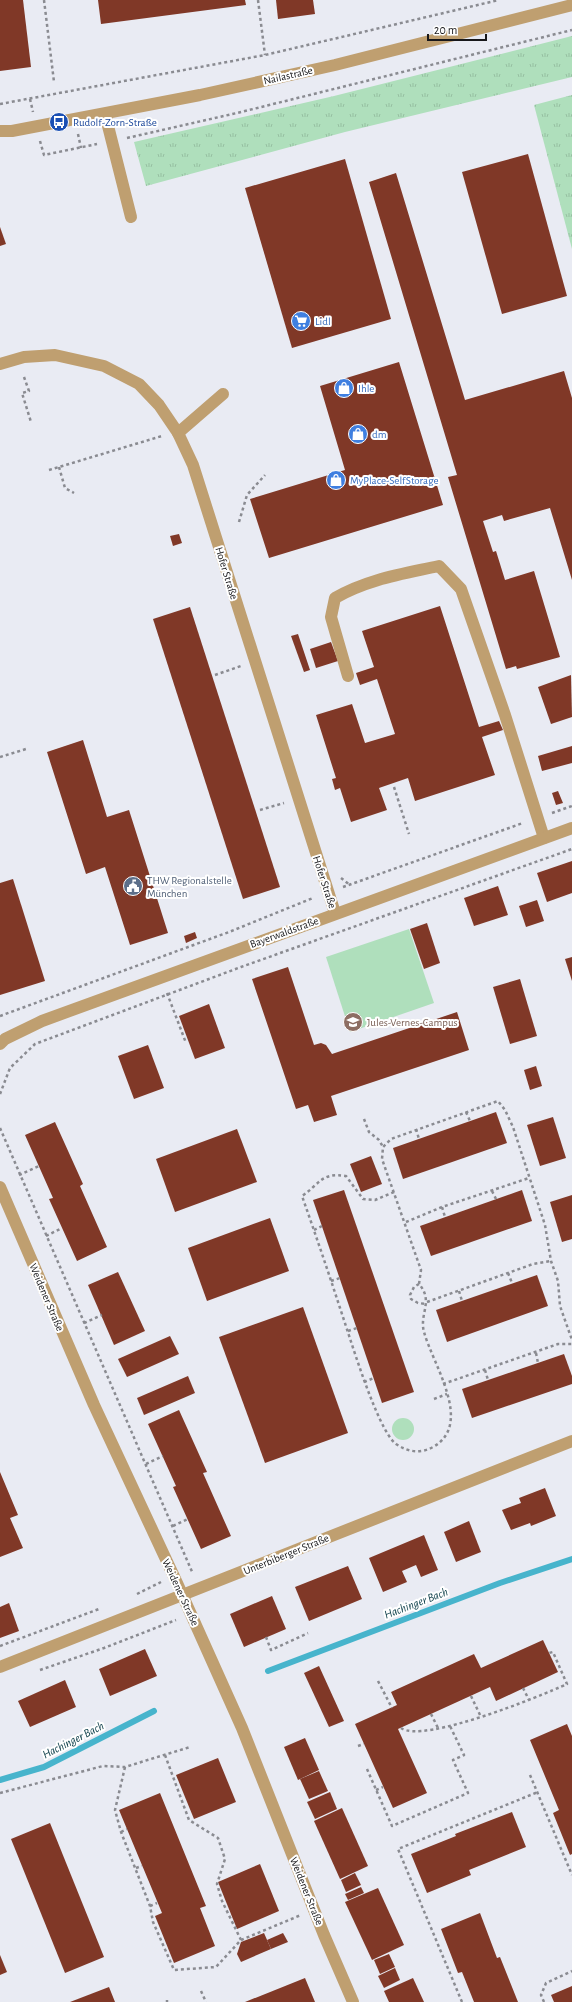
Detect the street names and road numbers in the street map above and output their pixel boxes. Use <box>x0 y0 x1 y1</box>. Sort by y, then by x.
street label: Nailastraße <box>262 64 314 86</box>
street label: Hofer Straße <box>213 546 240 601</box>
street label: Hofer Straße <box>311 855 338 910</box>
street label: Bayerwaldstraße <box>248 915 320 950</box>
street label: Weidener Straße <box>27 1262 66 1333</box>
street label: Unterbiberger Straße <box>242 1532 330 1577</box>
street label: Weidener Straße <box>160 1557 201 1627</box>
street label: Weidener Straße <box>288 1856 325 1927</box>

